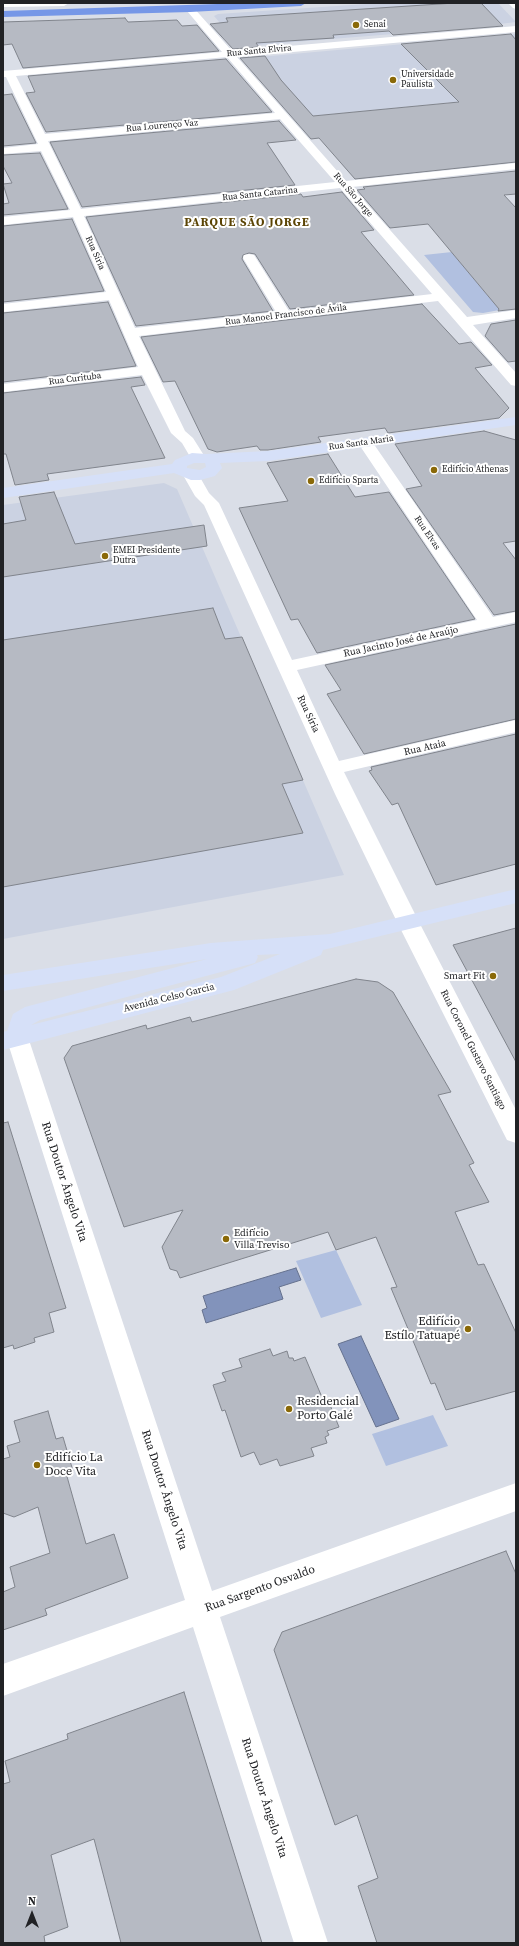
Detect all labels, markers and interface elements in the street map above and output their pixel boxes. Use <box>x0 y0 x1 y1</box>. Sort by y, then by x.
marker: Senai <box>351 20 361 30</box>
place label: Senai <box>364 20 386 30</box>
street label: Rua Santa Elvira <box>226 43 292 59</box>
place label: Universidade Paulista <box>401 70 454 91</box>
marker: Universidade Paulista <box>388 75 398 85</box>
street label: Rua Lourenço Vaz <box>125 117 199 135</box>
street label: Rua São Jorge <box>331 171 375 219</box>
street label: Rua Santa Catarina <box>222 185 298 203</box>
district label: PARQUE SÃO JORGE <box>184 216 310 230</box>
street label: Rua Síria <box>83 234 107 272</box>
street label: Rua Manoel Francisco de Ávila <box>225 302 347 328</box>
street label: Rua Curituba <box>48 370 102 388</box>
street label: Rua Santa Maria <box>328 433 394 453</box>
marker: Edifício Athenas <box>429 465 439 475</box>
place label: Edifício Athenas <box>442 465 508 475</box>
marker: Edifício Sparta <box>306 476 316 486</box>
place label: Edifício Sparta <box>319 476 378 486</box>
street label: Rua Elvas <box>412 514 442 552</box>
place label: EMEI Presidente Dutra <box>113 546 180 567</box>
marker: EMEI Presidente Dutra <box>100 551 110 561</box>
street label: Rua Jacinto José de Araújo <box>343 624 459 660</box>
street label: Rua Síria <box>294 693 322 735</box>
street label: Rua Ataia <box>403 737 447 759</box>
place label: Smart Fit <box>444 970 485 982</box>
marker: Smart Fit <box>488 971 498 981</box>
street label: Avenida Celso Garcia <box>122 981 216 1015</box>
street label: Rua Coronel Gustavo Santiago <box>437 988 509 1112</box>
street label: Rua Doutor Ângelo Vita <box>38 1120 90 1244</box>
place label: Edifício Villa Treviso <box>234 1227 289 1250</box>
marker: Edifício Villa Treviso <box>221 1234 231 1244</box>
place label: Edifício Estílo Tatuapé <box>384 1315 460 1343</box>
marker: Edifício Estílo Tatuapé <box>463 1324 473 1334</box>
place label: Residencial Porto Galé <box>297 1395 359 1423</box>
marker: Residencial Porto Galé <box>284 1404 294 1414</box>
street label: Rua Doutor Ângelo Vita <box>138 1428 190 1552</box>
place label: Edifício La Doce Vita <box>45 1451 103 1479</box>
marker: Edifício La Doce Vita <box>32 1460 42 1470</box>
street label: Rua Sargento Osvaldo <box>203 1562 317 1616</box>
street label: Rua Doutor Ângelo Vita <box>238 1736 290 1860</box>
north arrow <box>12 1894 52 1934</box>
text: N <box>28 1894 36 1909</box>

